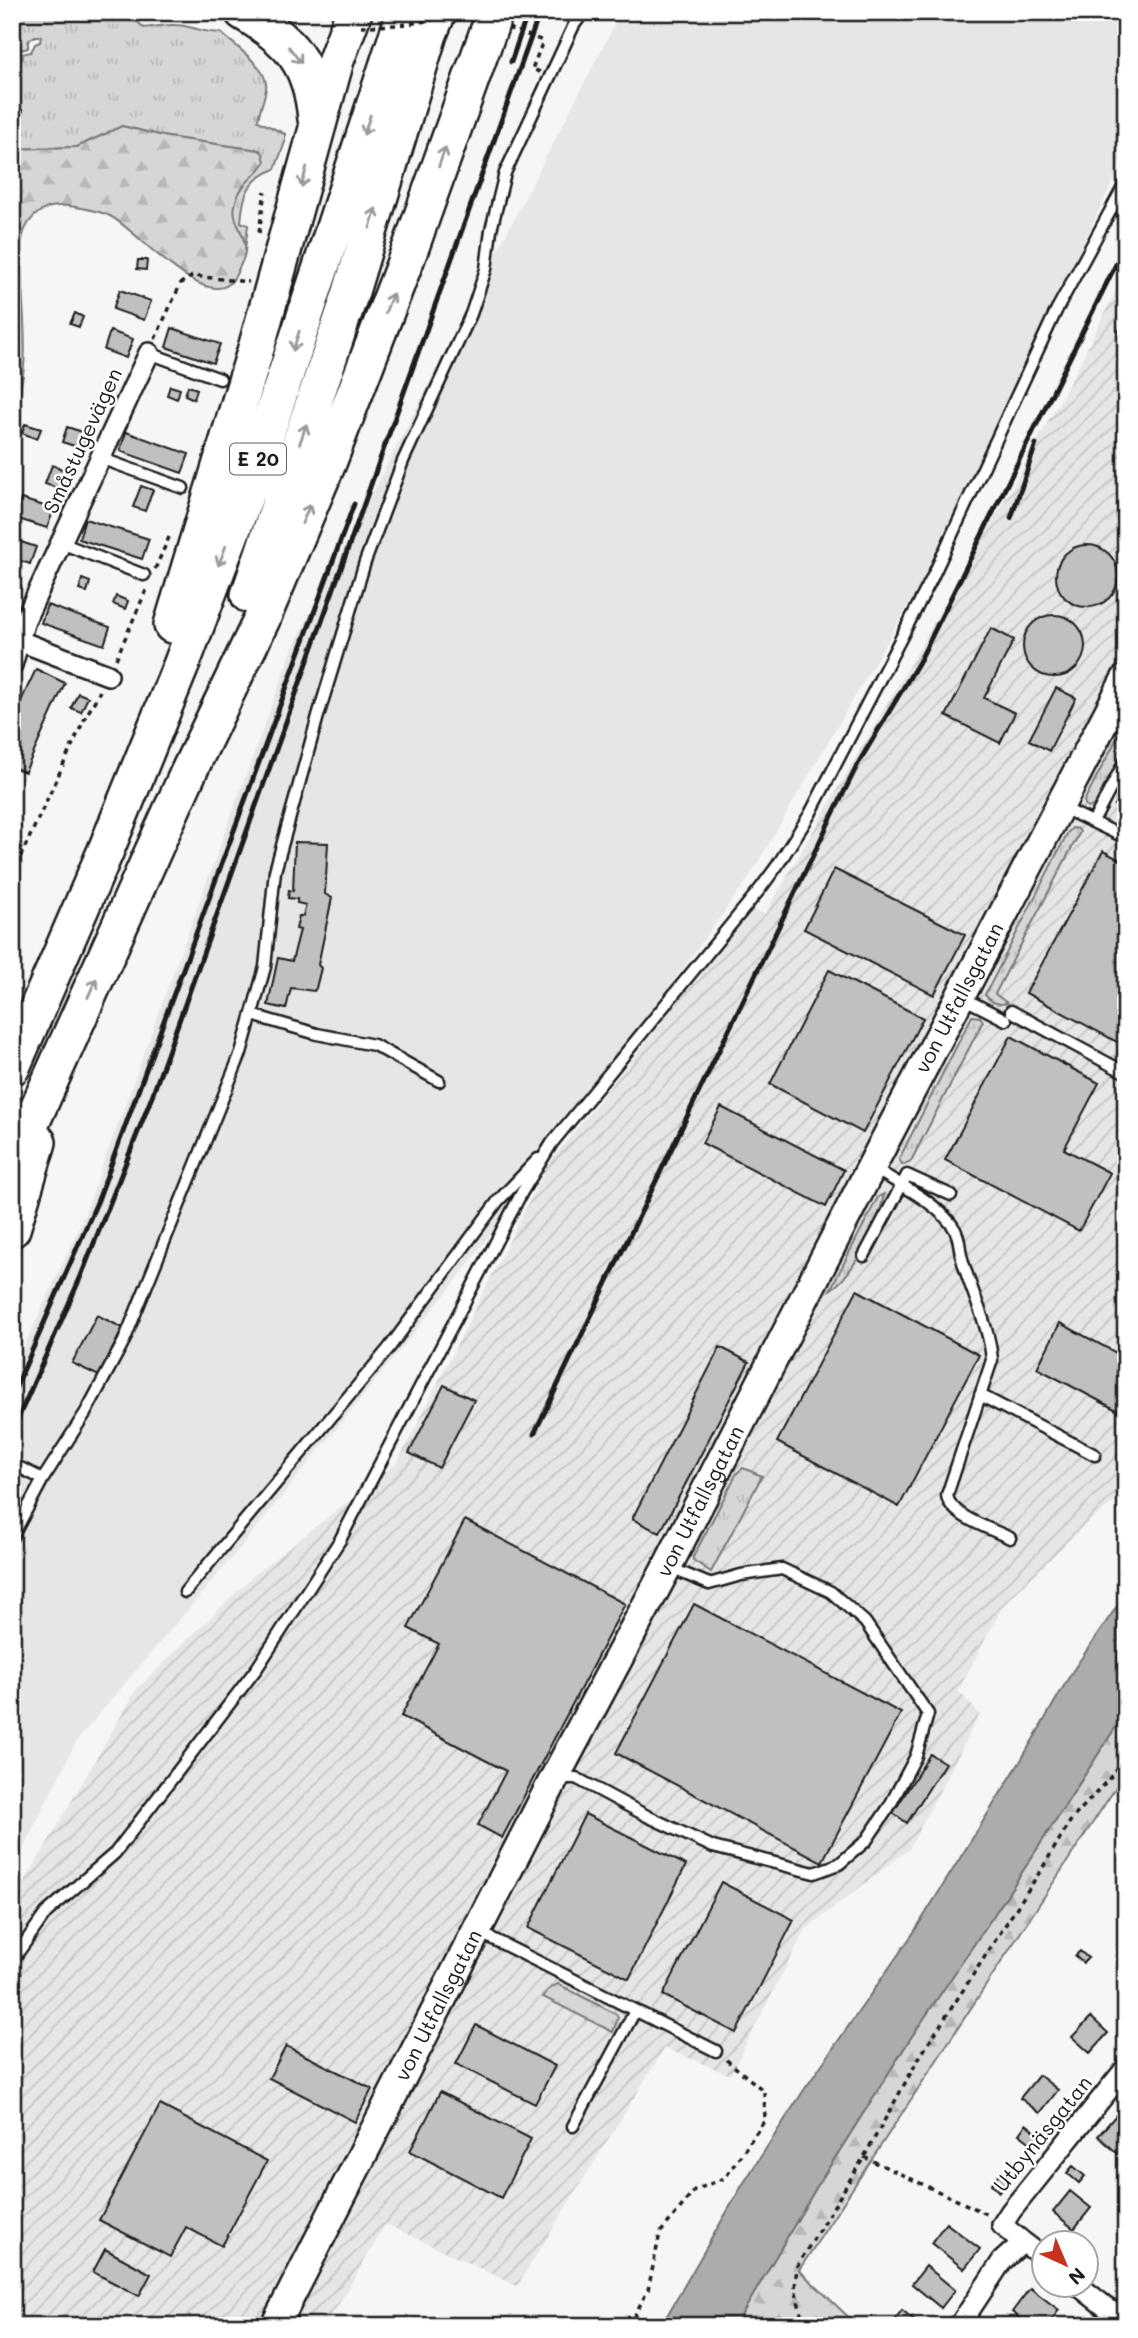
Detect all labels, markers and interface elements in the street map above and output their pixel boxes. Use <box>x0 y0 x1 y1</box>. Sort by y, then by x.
one-way arrow <box>288 45 303 63</box>
one-way arrow <box>360 114 373 136</box>
one-way arrow <box>436 146 449 168</box>
one-way arrow <box>297 165 310 188</box>
one-way arrow <box>368 207 381 229</box>
one-way arrow <box>384 292 397 314</box>
one-way arrow <box>289 330 302 352</box>
street label: Småstugevägen <box>36 363 127 518</box>
one-way arrow <box>298 424 311 446</box>
road number: E 20 <box>230 444 286 474</box>
one-way arrow <box>301 504 314 526</box>
one-way arrow <box>215 545 228 567</box>
street label: von Utfallsgatan <box>908 917 1009 1077</box>
one-way arrow <box>86 978 99 1000</box>
street label: von Utfallsgatan <box>649 1420 749 1581</box>
street label: von Utfallsgatan <box>387 1924 487 2085</box>
street label: Utbynäsgatan <box>987 2069 1097 2197</box>
north arrow <box>1030 2230 1100 2300</box>
text: N <box>1063 2263 1091 2291</box>

